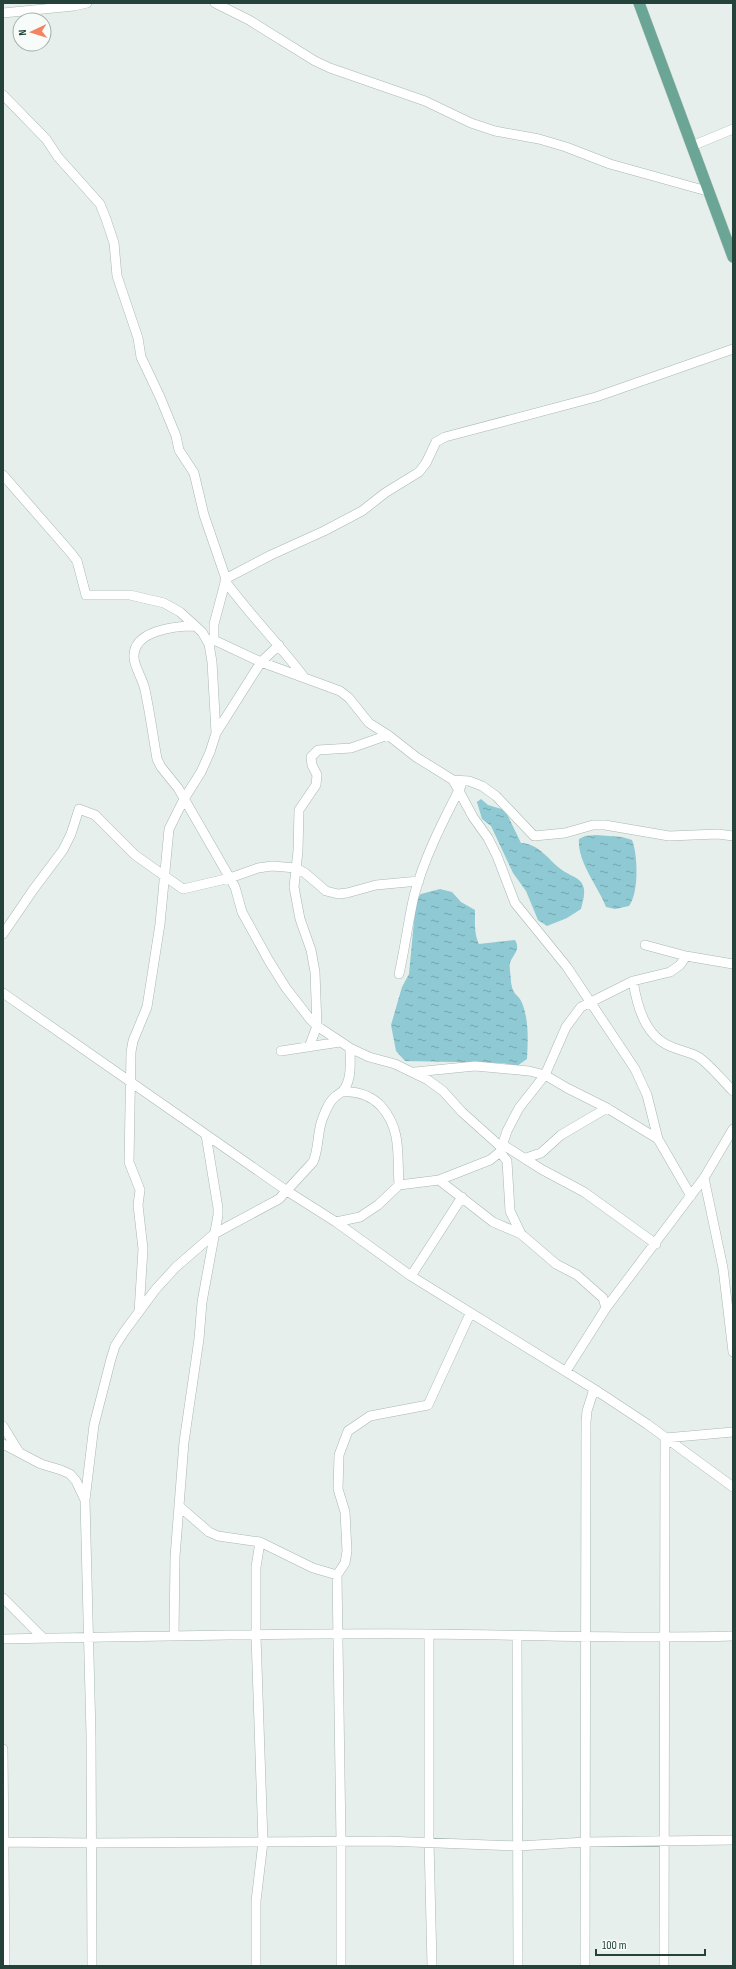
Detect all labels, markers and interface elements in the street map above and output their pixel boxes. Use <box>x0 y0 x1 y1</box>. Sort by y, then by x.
north arrow <box>12 12 52 52</box>
text: N <box>16 29 29 36</box>
scale bar <box>596 1931 705 1957</box>
text: 100 m <box>602 1938 627 1953</box>

